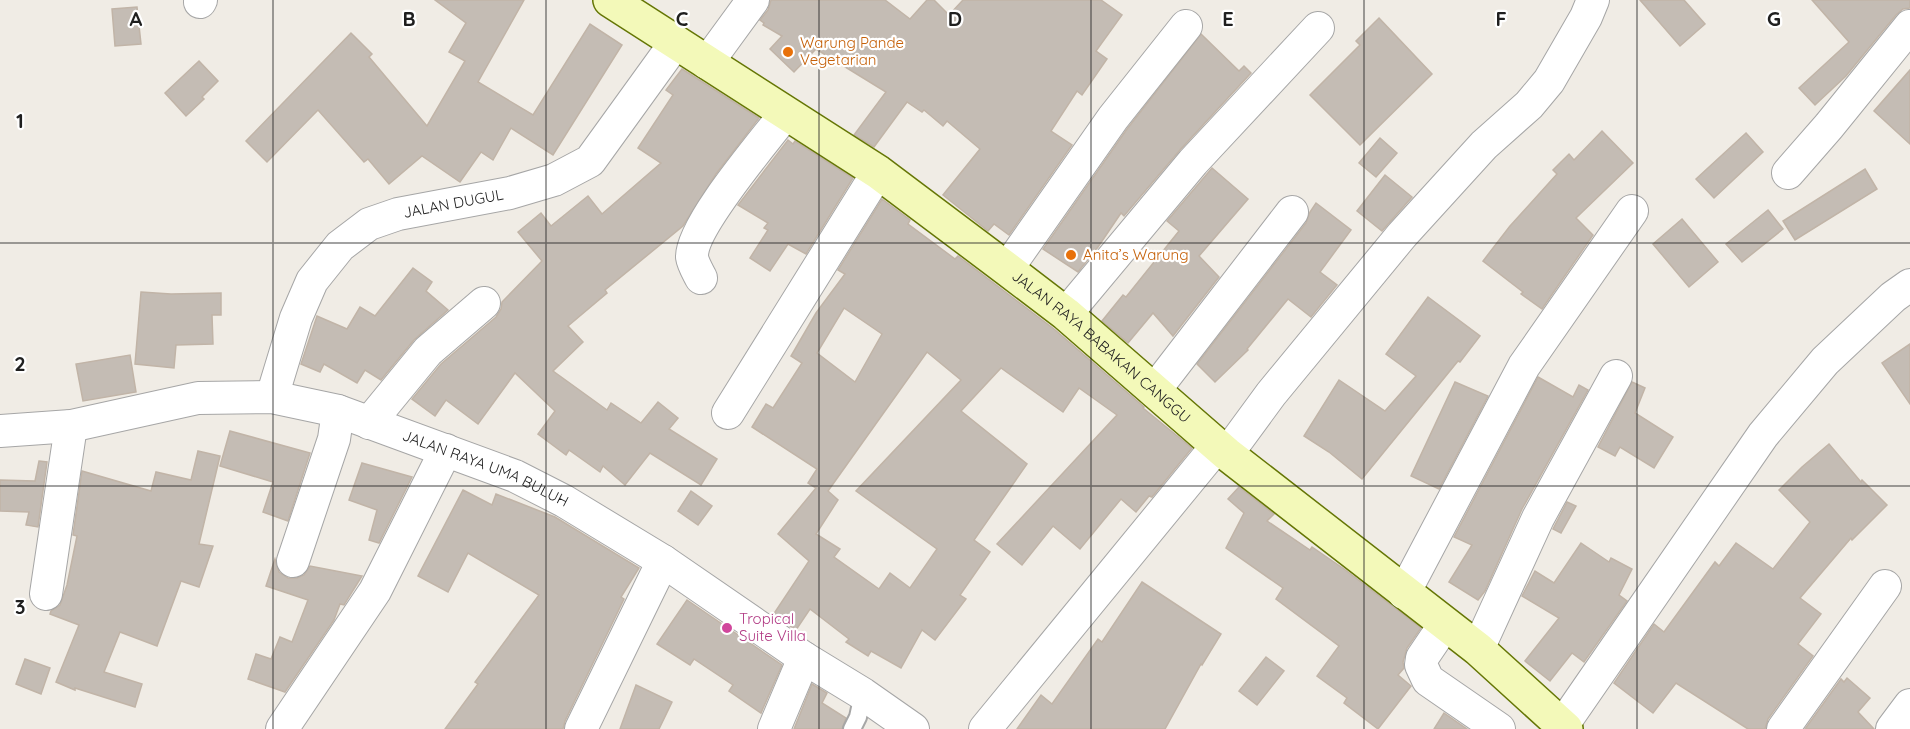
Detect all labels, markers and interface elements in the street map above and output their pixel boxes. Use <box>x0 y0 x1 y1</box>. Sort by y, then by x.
text: A <box>130 6 143 31</box>
text: B <box>402 6 416 31</box>
text: C <box>676 6 689 31</box>
text: D <box>948 6 962 31</box>
text: E <box>1222 6 1234 31</box>
text: F <box>1495 6 1507 31</box>
text: G <box>1767 6 1781 31</box>
place label: Warung Pande Vegetarian <box>800 33 904 69</box>
marker: Warung Pande Vegetarian <box>781 45 795 59</box>
text: 1 <box>16 108 24 133</box>
street label: JALAN DUGUL <box>402 184 505 222</box>
place label: Anita’s Warung <box>1083 245 1189 264</box>
marker: Anita’s Warung <box>1064 248 1078 262</box>
street label: JALAN RAYA BABAKAN CANGGU <box>1008 266 1195 427</box>
text: 2 <box>14 351 26 376</box>
street label: JALAN RAYA UMA BULUH <box>400 425 572 511</box>
text: 3 <box>15 594 25 619</box>
place label: Tropical Suite Villa <box>739 609 806 645</box>
marker: Tropical Suite Villa <box>720 621 734 635</box>

